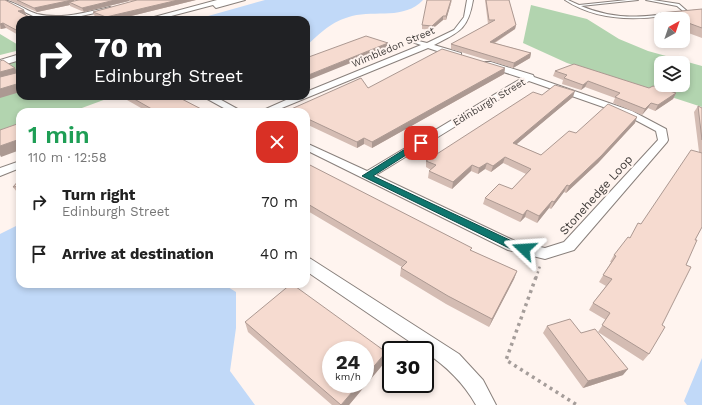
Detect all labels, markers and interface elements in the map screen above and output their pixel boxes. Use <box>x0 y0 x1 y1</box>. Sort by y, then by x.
north arrow <box>654 12 690 48</box>
map controls <box>654 12 690 92</box>
street label: Wimbledon Street <box>350 24 437 69</box>
text: 70 m <box>94 31 163 64</box>
icon: right <box>28 32 80 84</box>
button: layers <box>654 56 690 92</box>
text: Edinburgh Street <box>94 65 243 86</box>
street label: Edinburgh Street <box>451 76 528 128</box>
text: 1 min <box>28 121 90 149</box>
button: close <box>256 121 298 163</box>
pin <box>404 126 438 160</box>
icon: arrive <box>410 132 432 154</box>
text: 110 m · 12:58 <box>28 150 107 165</box>
street label: Stonehedge Loop <box>557 152 635 238</box>
text: Turn right <box>62 186 135 204</box>
icon: right <box>28 191 50 213</box>
text: 70 m <box>261 193 298 211</box>
text: Edinburgh Street <box>62 204 169 219</box>
position arrow <box>503 228 545 270</box>
icon: arrive <box>28 243 50 265</box>
text: Arrive at destination <box>62 245 214 263</box>
text: 40 m <box>260 245 298 263</box>
speed limit sign: 30 <box>382 341 434 393</box>
text: 24 <box>336 350 360 374</box>
text: km/h <box>335 371 361 382</box>

